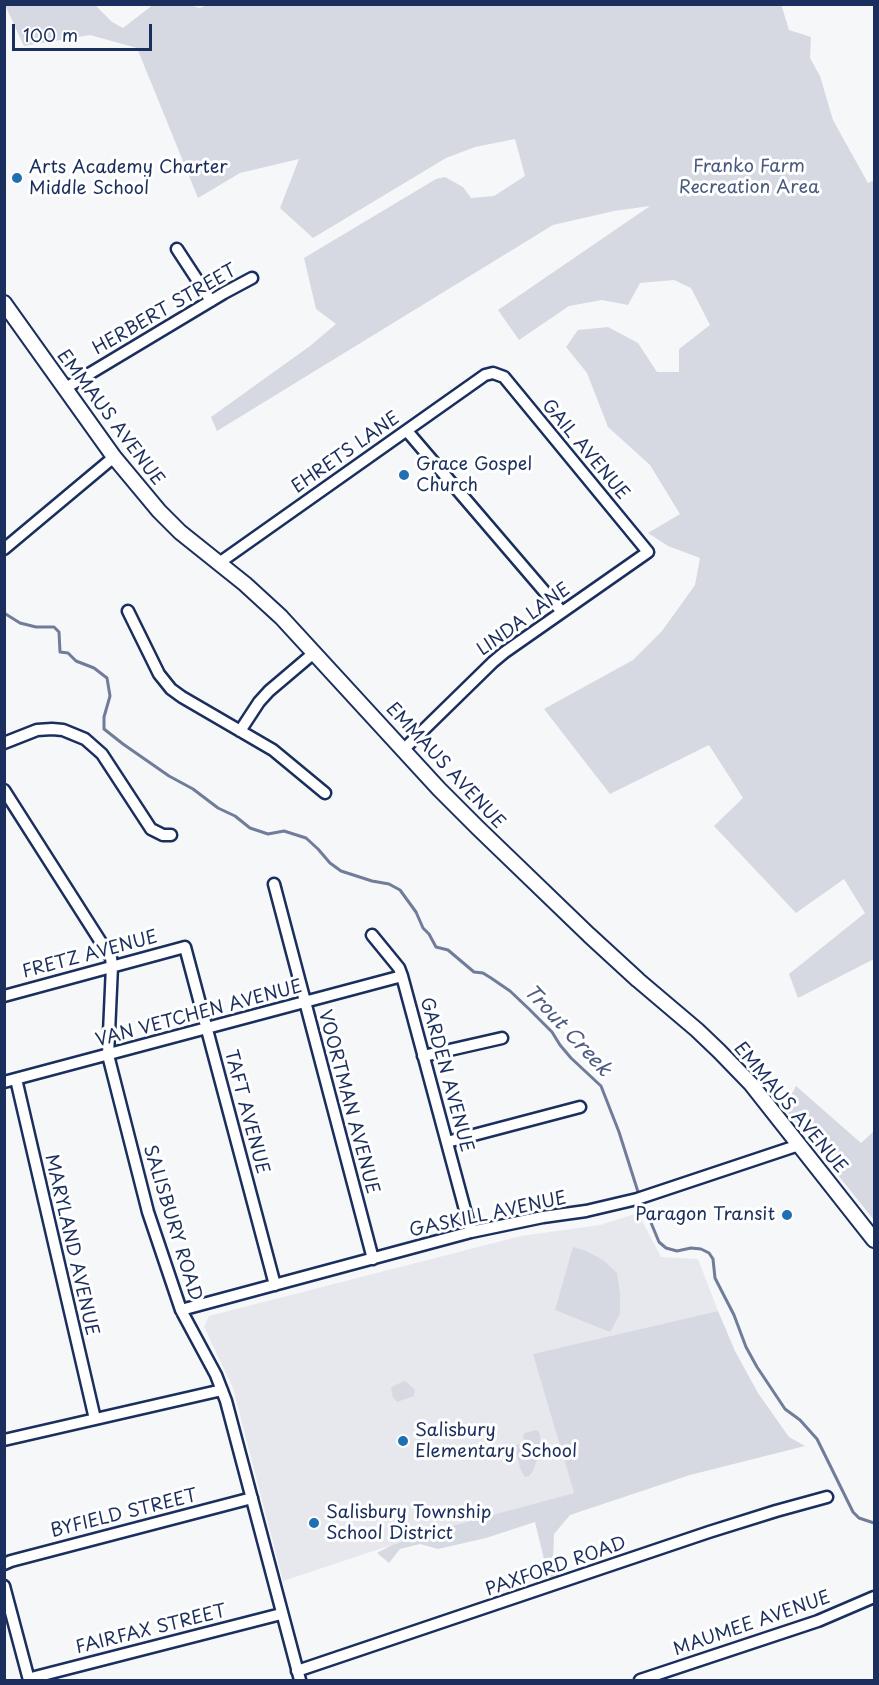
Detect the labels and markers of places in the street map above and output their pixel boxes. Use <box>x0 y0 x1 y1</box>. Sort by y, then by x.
place label: Arts Academy Charter Middle School <box>29 157 228 200</box>
marker: Arts Academy Charter Middle School <box>10 171 24 185</box>
place label: Grace Gospel Church <box>416 454 532 496</box>
marker: Grace Gospel Church <box>397 468 411 482</box>
place label: Paragon Transit <box>635 1204 775 1226</box>
marker: Paragon Transit <box>780 1208 794 1222</box>
place label: Salisbury Elementary School <box>415 1420 577 1462</box>
marker: Salisbury Elementary School <box>396 1434 410 1448</box>
place label: Salisbury Township School District <box>326 1502 491 1544</box>
marker: Salisbury Township School District <box>307 1516 321 1530</box>

